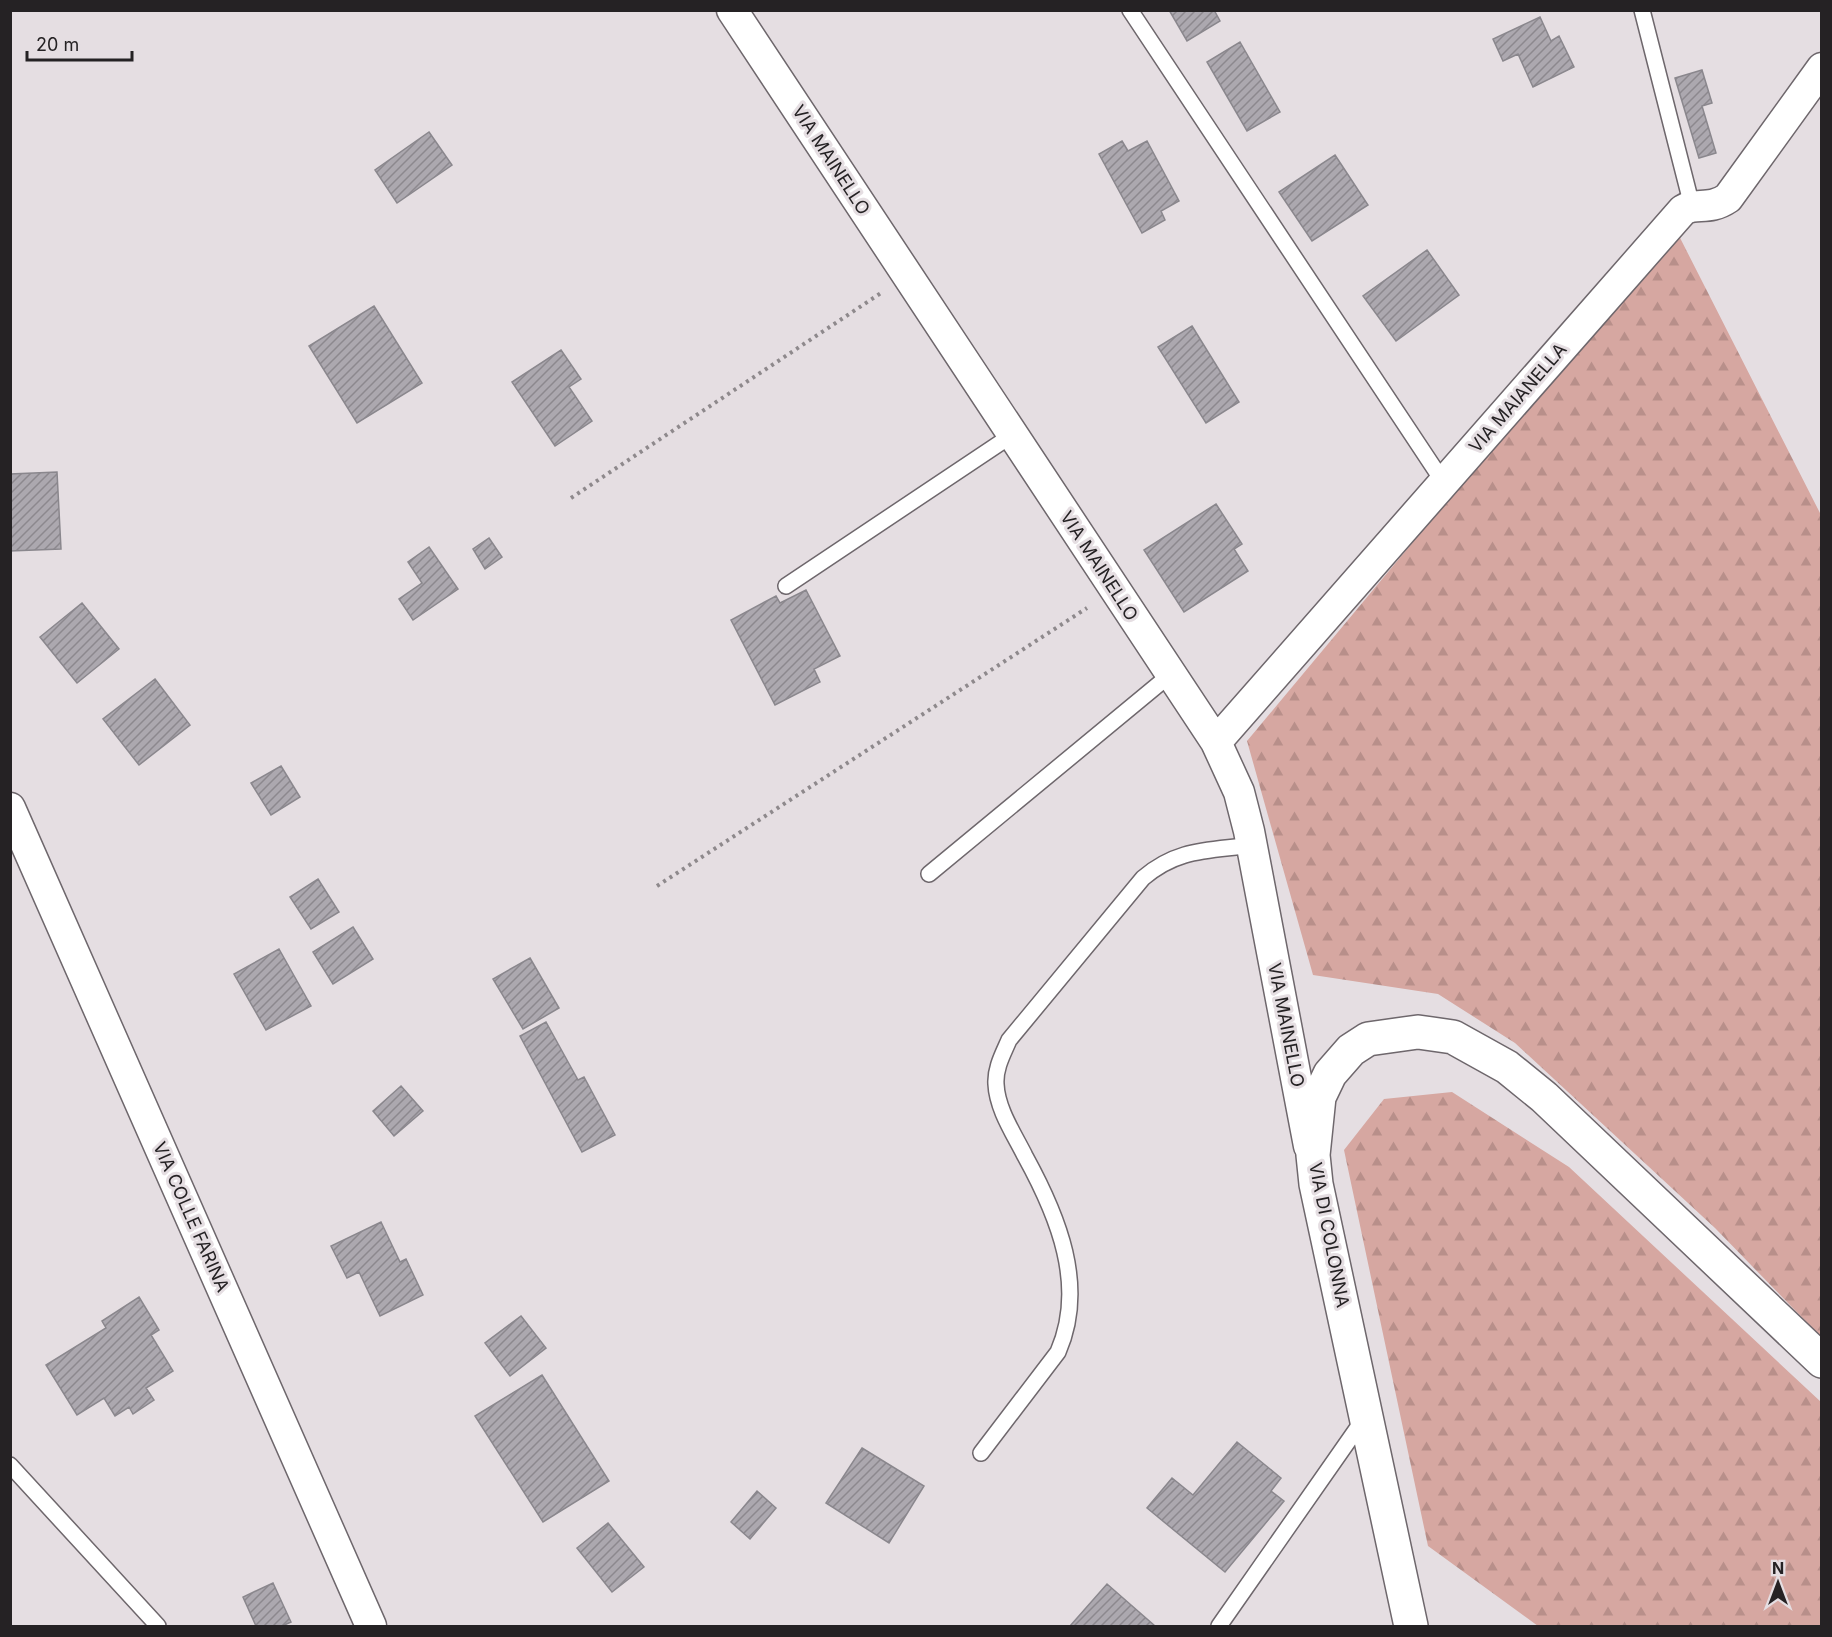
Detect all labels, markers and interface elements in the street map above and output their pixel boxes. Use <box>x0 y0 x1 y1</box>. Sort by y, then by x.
scale bar <box>27 24 132 62</box>
text: 20 m <box>36 34 79 55</box>
street label: VIA MAINELLO <box>788 101 875 218</box>
street label: VIA MAIANELLA <box>1464 339 1571 457</box>
street label: VIA MAINELLO <box>1056 507 1143 624</box>
street label: VIA MAINELLO <box>1264 961 1309 1089</box>
street label: VIA COLLE FARINA <box>149 1139 234 1295</box>
street label: VIA DI COLONNA <box>1305 1160 1354 1309</box>
north arrow <box>1748 1553 1808 1613</box>
text: N <box>1772 1558 1784 1578</box>

